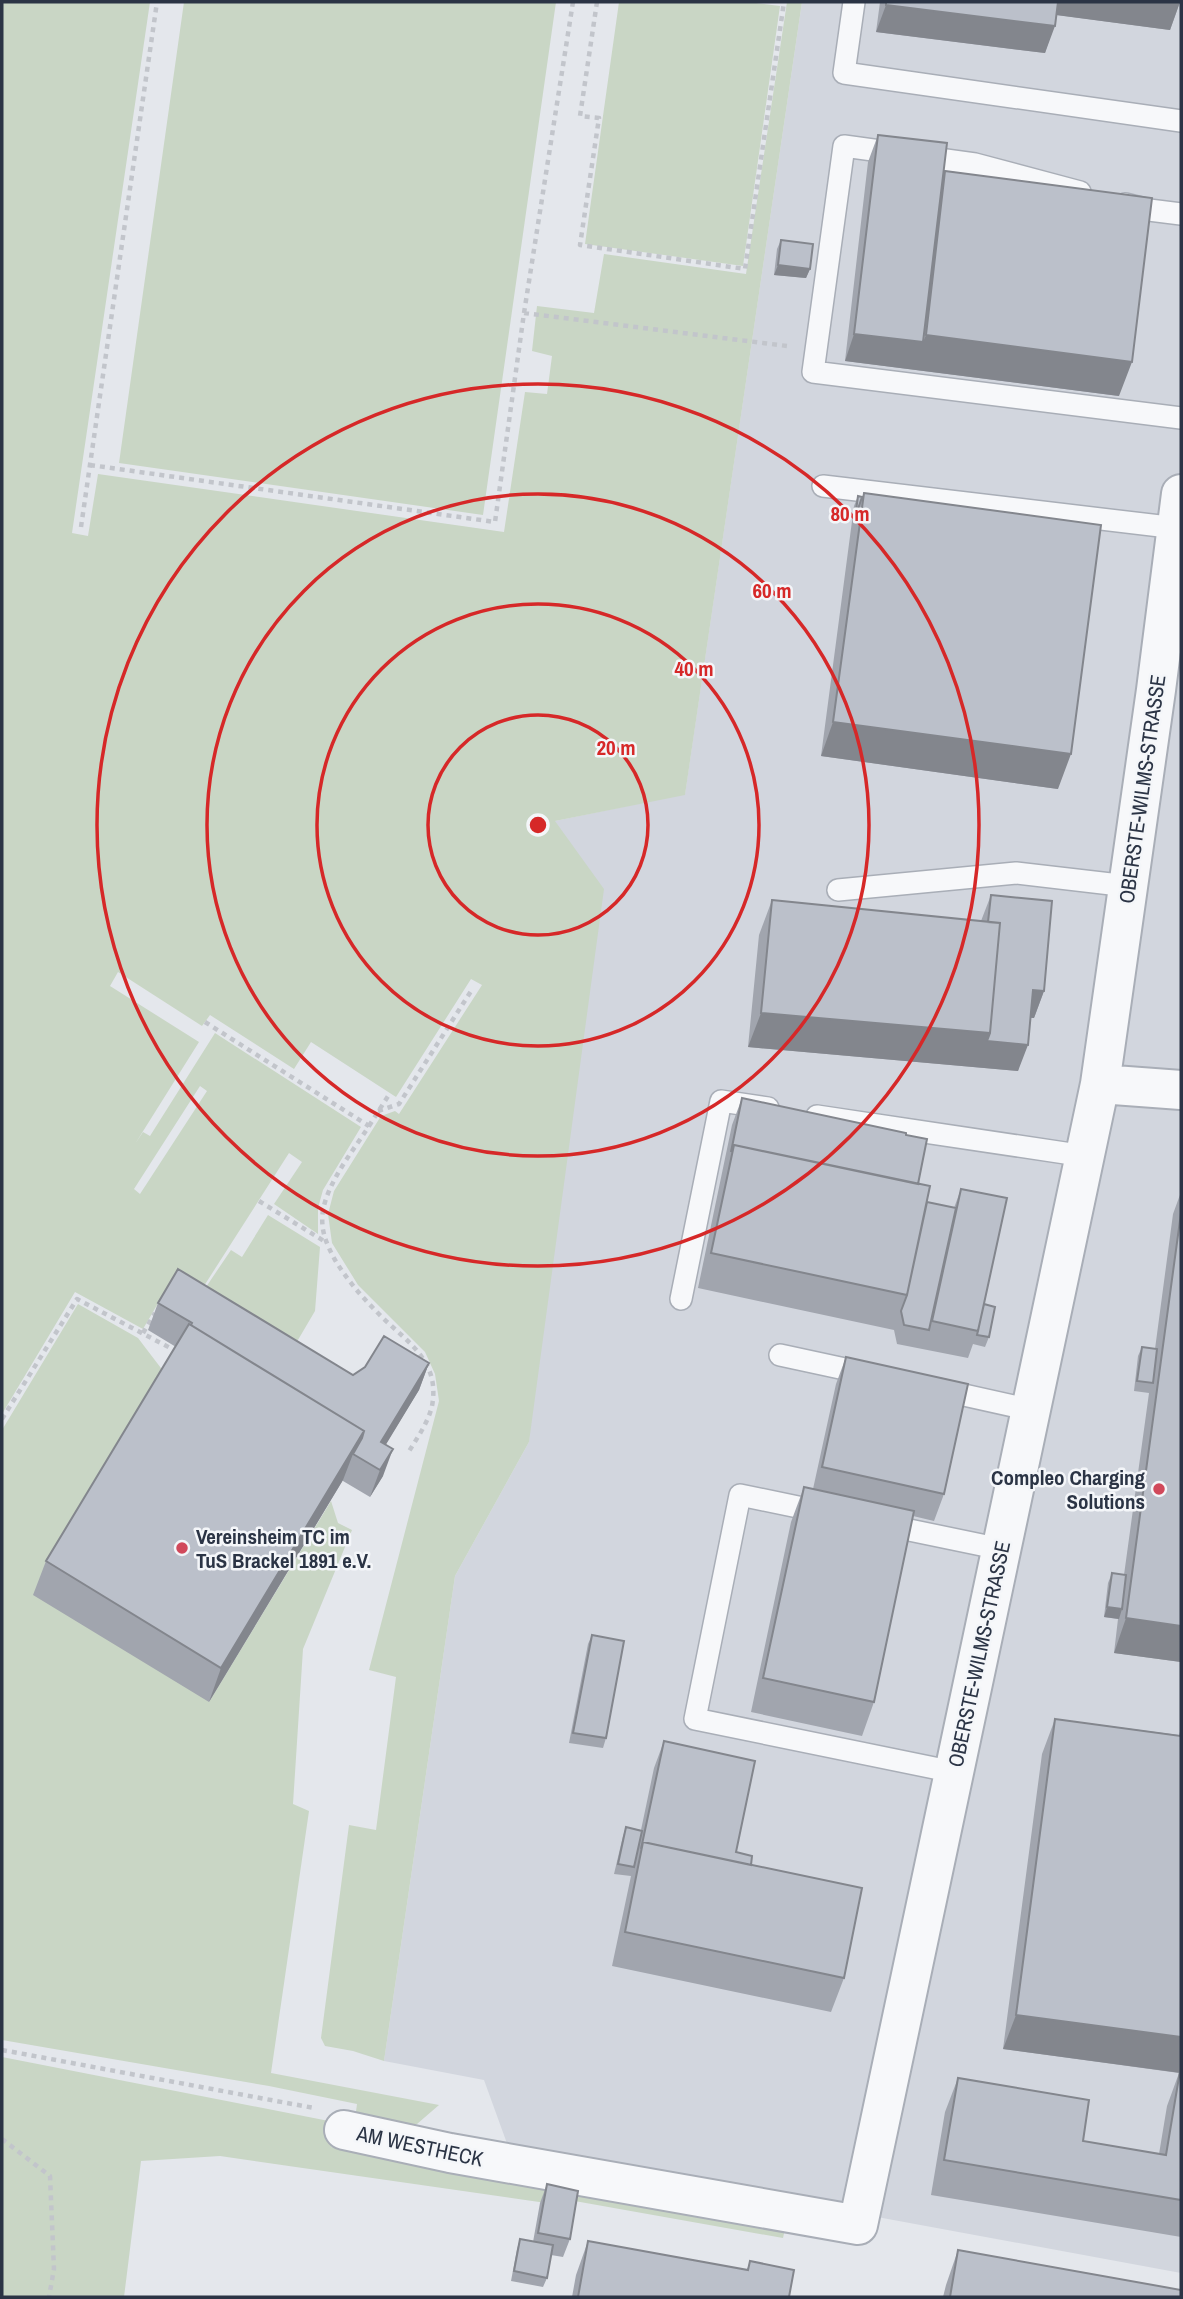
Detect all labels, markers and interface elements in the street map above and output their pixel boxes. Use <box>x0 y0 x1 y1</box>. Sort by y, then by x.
text: 80 m <box>830 499 870 528</box>
text: 60 m <box>752 576 792 605</box>
text: 40 m <box>674 654 714 683</box>
street label: OBERSTE-WILMS-STRASSE <box>1112 673 1172 905</box>
text: 20 m <box>596 733 636 762</box>
centre of rings <box>526 813 550 837</box>
place label: Compleo Charging Solutions <box>991 1463 1145 1516</box>
marker: Compleo Charging Solutions <box>1151 1481 1167 1497</box>
place label: Vereinsheim TC im TuS Brackel 1891 e.V. <box>196 1522 371 1575</box>
street label: OBERSTE-WILMS-STRASSE <box>941 1538 1017 1770</box>
marker: Vereinsheim TC im TuS Brackel 1891 e.V. <box>174 1540 190 1556</box>
street label: AM WESTHECK <box>353 2118 486 2174</box>

